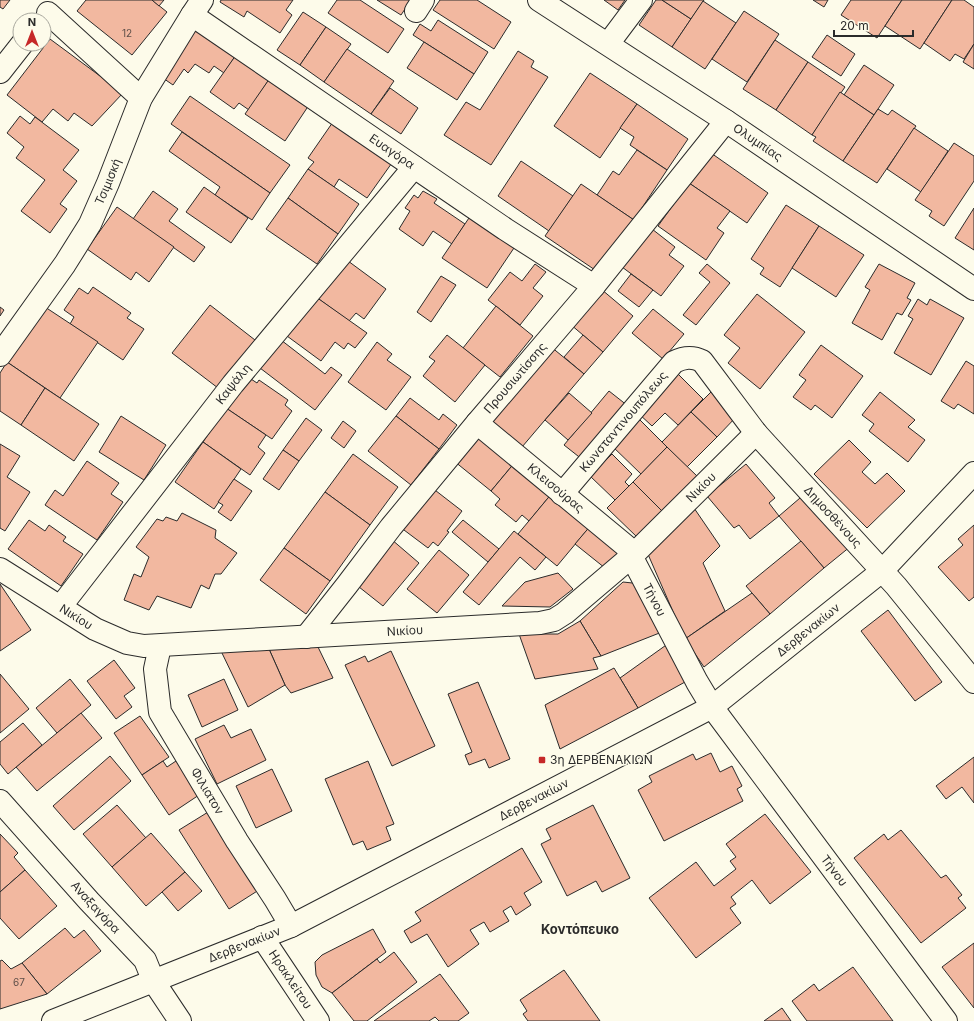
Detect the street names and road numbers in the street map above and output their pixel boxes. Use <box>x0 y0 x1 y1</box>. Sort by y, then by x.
street label: Ολυμπίας <box>730 120 786 164</box>
street label: Ευαγόρα <box>367 130 418 172</box>
street label: Τσιμισκή <box>91 156 124 207</box>
street label: Προυσιωτίσσης <box>480 339 550 416</box>
street label: Καψάλη <box>212 360 254 407</box>
street label: Κωνσταντινουπόλεως <box>576 368 670 475</box>
street label: Κλεισούρας <box>524 460 588 515</box>
street label: Νικίου <box>683 469 719 505</box>
street label: Δημοσθένους <box>801 482 865 551</box>
street label: Τήνου <box>640 581 669 619</box>
street label: Δερβενακίων <box>773 600 843 659</box>
street label: Νικίου <box>57 601 96 633</box>
street label: Νικίου <box>386 622 424 639</box>
street label: Φιλιατον <box>188 765 228 817</box>
street label: Δερβενακίων <box>496 775 571 824</box>
street label: Τήνου <box>818 852 851 889</box>
street label: Αναξαγόρα <box>68 878 124 936</box>
street label: Δερβενακίων <box>206 923 283 965</box>
street label: Ηρακλείτου <box>266 947 316 1011</box>

